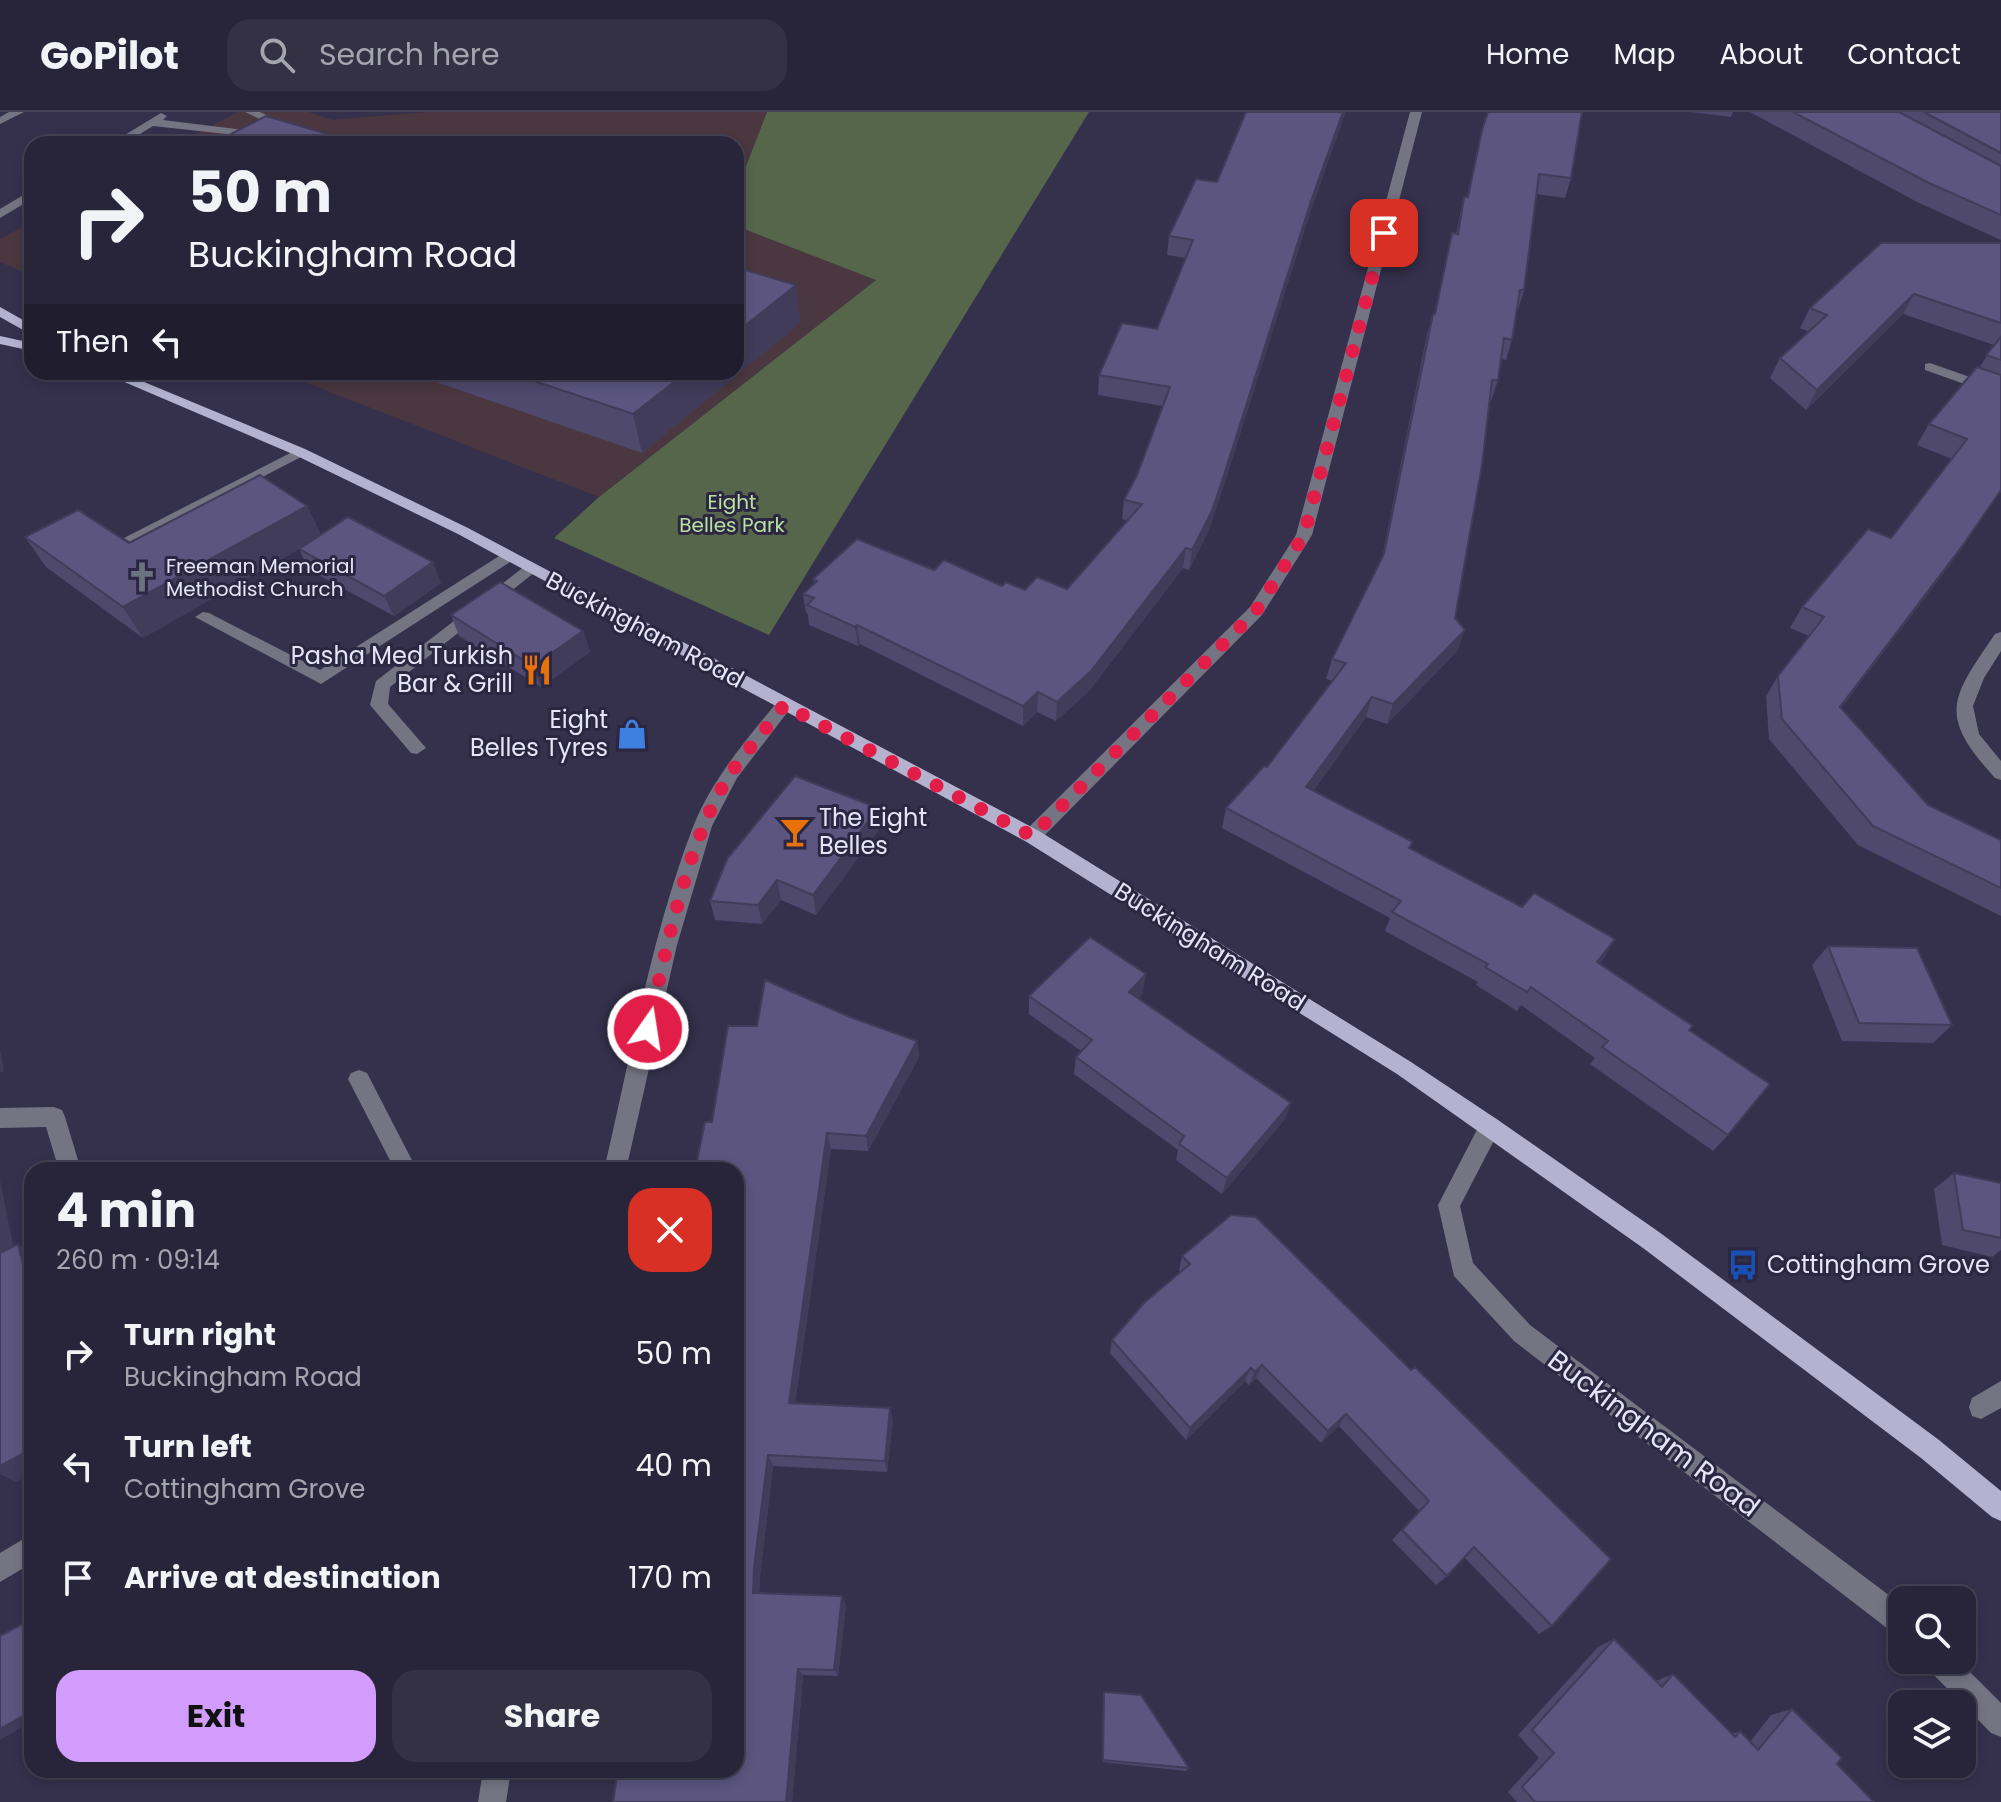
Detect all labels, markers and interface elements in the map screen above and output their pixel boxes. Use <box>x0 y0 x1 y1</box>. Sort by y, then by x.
search box <box>227 19 787 91</box>
text: GoPilot <box>40 29 179 82</box>
icon: search <box>255 33 299 77</box>
text: Search here <box>319 33 500 76</box>
text: Home <box>1486 35 1569 74</box>
text: Map <box>1613 35 1675 74</box>
text: About <box>1719 35 1803 74</box>
text: Contact <box>1847 35 1961 74</box>
text: 50 m <box>188 153 332 232</box>
icon: right <box>56 168 160 272</box>
pin <box>1350 199 1418 267</box>
icon: arrive <box>1362 211 1406 255</box>
text: Buckingham Road <box>188 229 517 280</box>
text: Then <box>56 320 129 363</box>
icon: left <box>145 320 189 364</box>
park label: Eight Belles Park <box>679 488 785 539</box>
place label: Freeman Memorial Methodist Church <box>166 552 354 603</box>
church icon: Freeman Memorial Methodist Church <box>125 560 159 594</box>
street label: Buckingham Road <box>541 563 750 696</box>
place label: Pasha Med Turkish Bar & Grill <box>291 639 513 700</box>
restaurant icon: Pasha Med Turkish Bar & Grill <box>520 653 554 687</box>
place label: Eight Belles Tyres <box>470 703 608 764</box>
shop icon: Eight Belles Tyres <box>615 717 649 751</box>
place label: The Eight Belles <box>819 801 927 862</box>
bar icon: The Eight Belles <box>778 815 812 849</box>
street label: Buckingham Road <box>1108 874 1312 1019</box>
position arrow <box>606 987 690 1071</box>
text: 4 min <box>56 1177 196 1244</box>
button: close <box>628 1188 712 1272</box>
text: 260 m · 09:14 <box>56 1242 220 1278</box>
bus stop icon: Cottingham Grove <box>1726 1248 1760 1282</box>
place label: Cottingham Grove <box>1767 1248 1990 1281</box>
text: Turn right <box>124 1313 276 1356</box>
icon: right <box>56 1332 100 1376</box>
text: 50 m <box>635 1332 712 1375</box>
street label: Buckingham Road <box>1540 1341 1768 1526</box>
text: Buckingham Road <box>124 1359 362 1395</box>
text: Turn left <box>124 1425 252 1468</box>
icon: left <box>56 1444 100 1488</box>
text: 40 m <box>635 1444 712 1487</box>
text: Cottingham Grove <box>124 1471 365 1507</box>
icon: arrive <box>56 1556 100 1600</box>
text: Arrive at destination <box>124 1556 441 1599</box>
text: 170 m <box>628 1556 712 1599</box>
map controls <box>1888 1586 1976 1778</box>
button: search <box>1888 1586 1976 1674</box>
button: Exit <box>56 1670 376 1762</box>
button: Share <box>392 1670 712 1762</box>
button: layers <box>1888 1690 1976 1778</box>

